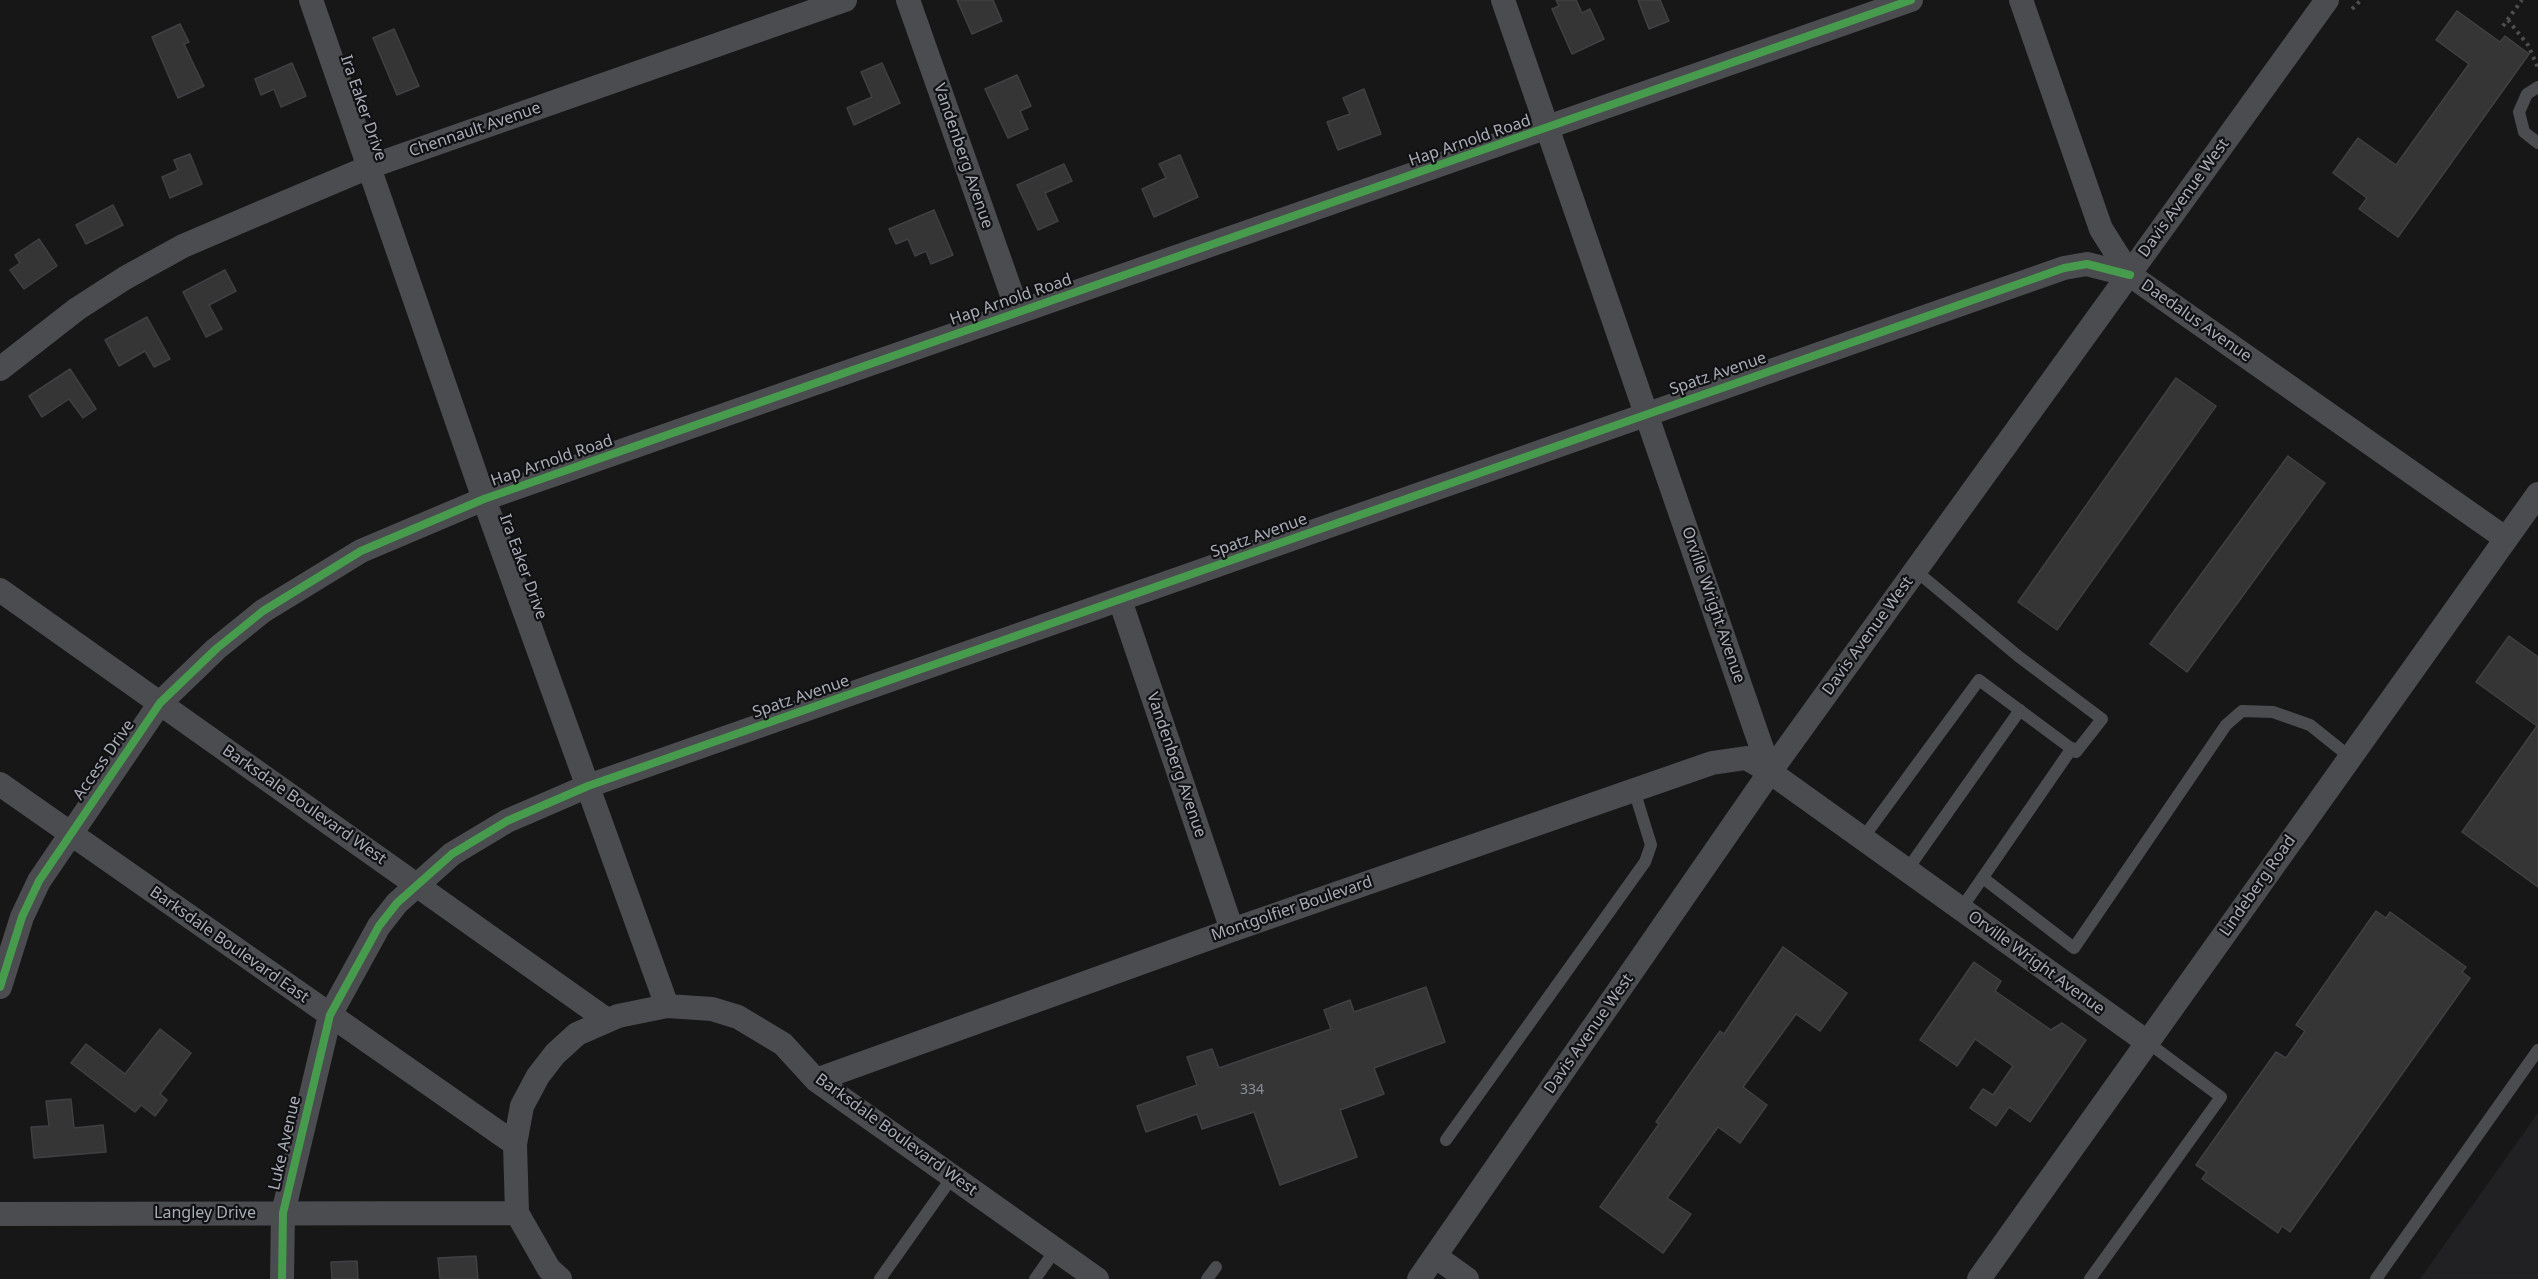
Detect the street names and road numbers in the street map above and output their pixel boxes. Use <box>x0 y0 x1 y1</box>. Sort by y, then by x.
street label: Ira Eaker Drive <box>336 53 390 163</box>
street label: Vandenberg Avenue <box>929 81 997 231</box>
street label: Chennault Avenue <box>407 98 543 162</box>
street label: Hap Arnold Road <box>1406 111 1534 171</box>
street label: Davis Avenue West <box>2134 135 2234 261</box>
street label: Hap Arnold Road <box>947 270 1075 330</box>
street label: Daedalus Avenue <box>2137 276 2255 366</box>
street label: Spatz Avenue <box>1667 348 1769 400</box>
street label: Hap Arnold Road <box>488 431 616 491</box>
street label: Spatz Avenue <box>1208 510 1310 562</box>
street label: Ira Eaker Drive <box>495 512 551 622</box>
street label: Orville Wright Avenue <box>1677 524 1749 686</box>
street label: Davis Avenue West <box>1818 573 1918 699</box>
street label: Spatz Avenue <box>750 671 852 723</box>
street label: Vandenberg Avenue <box>1142 690 1210 840</box>
street label: Access Drive <box>69 716 139 804</box>
street label: Barksdale Boulevard West <box>218 741 390 869</box>
street label: Lindeberg Road <box>2216 832 2300 940</box>
street label: Montgolfier Boulevard <box>1209 872 1375 946</box>
street label: Barksdale Boulevard East <box>146 883 312 1007</box>
street label: Orville Wright Avenue <box>1964 907 2108 1019</box>
street label: Davis Avenue West <box>1540 970 1638 1098</box>
street label: Barksdale Boulevard West <box>811 1070 981 1200</box>
street label: Luke Avenue <box>265 1094 305 1192</box>
street label: Langley Drive <box>154 1203 256 1223</box>

